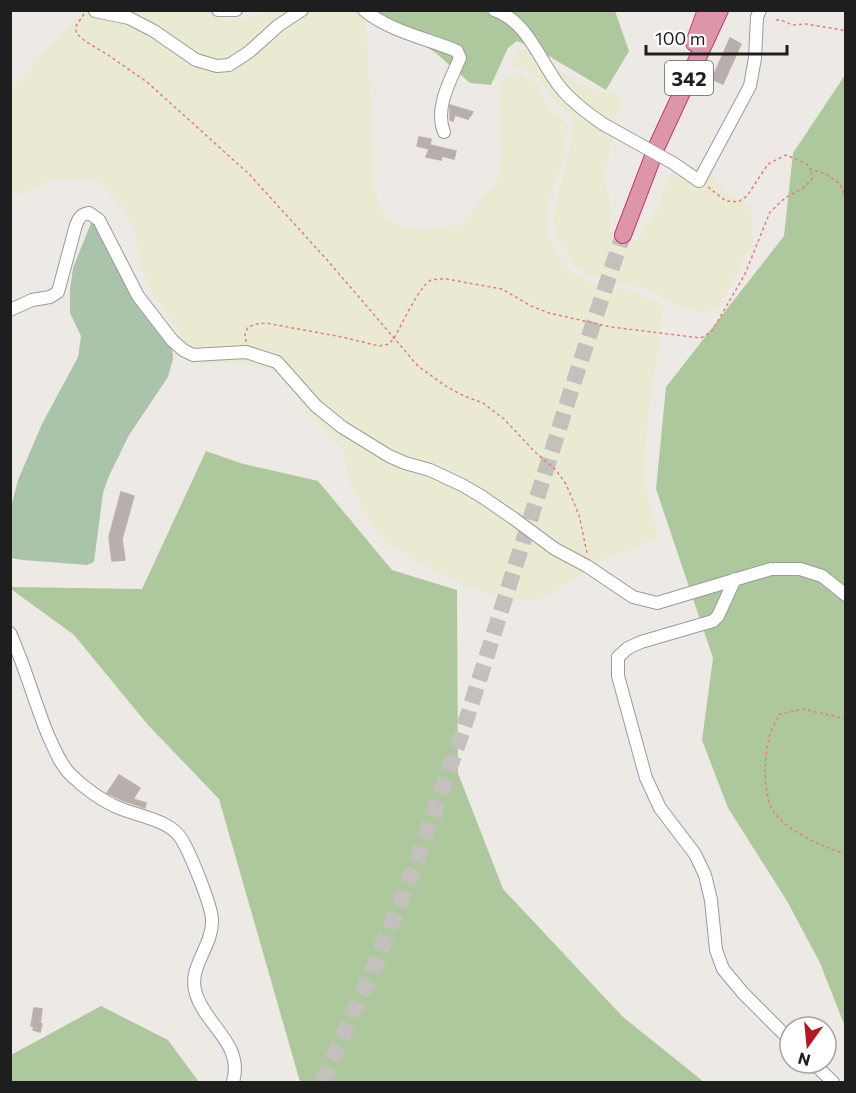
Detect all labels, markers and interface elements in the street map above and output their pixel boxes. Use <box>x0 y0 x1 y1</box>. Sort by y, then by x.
scale bar <box>646 18 787 56</box>
text: 100 m <box>655 27 705 49</box>
road number: 342 <box>665 61 713 95</box>
north arrow <box>778 1015 838 1075</box>
text: N <box>796 1049 812 1071</box>

